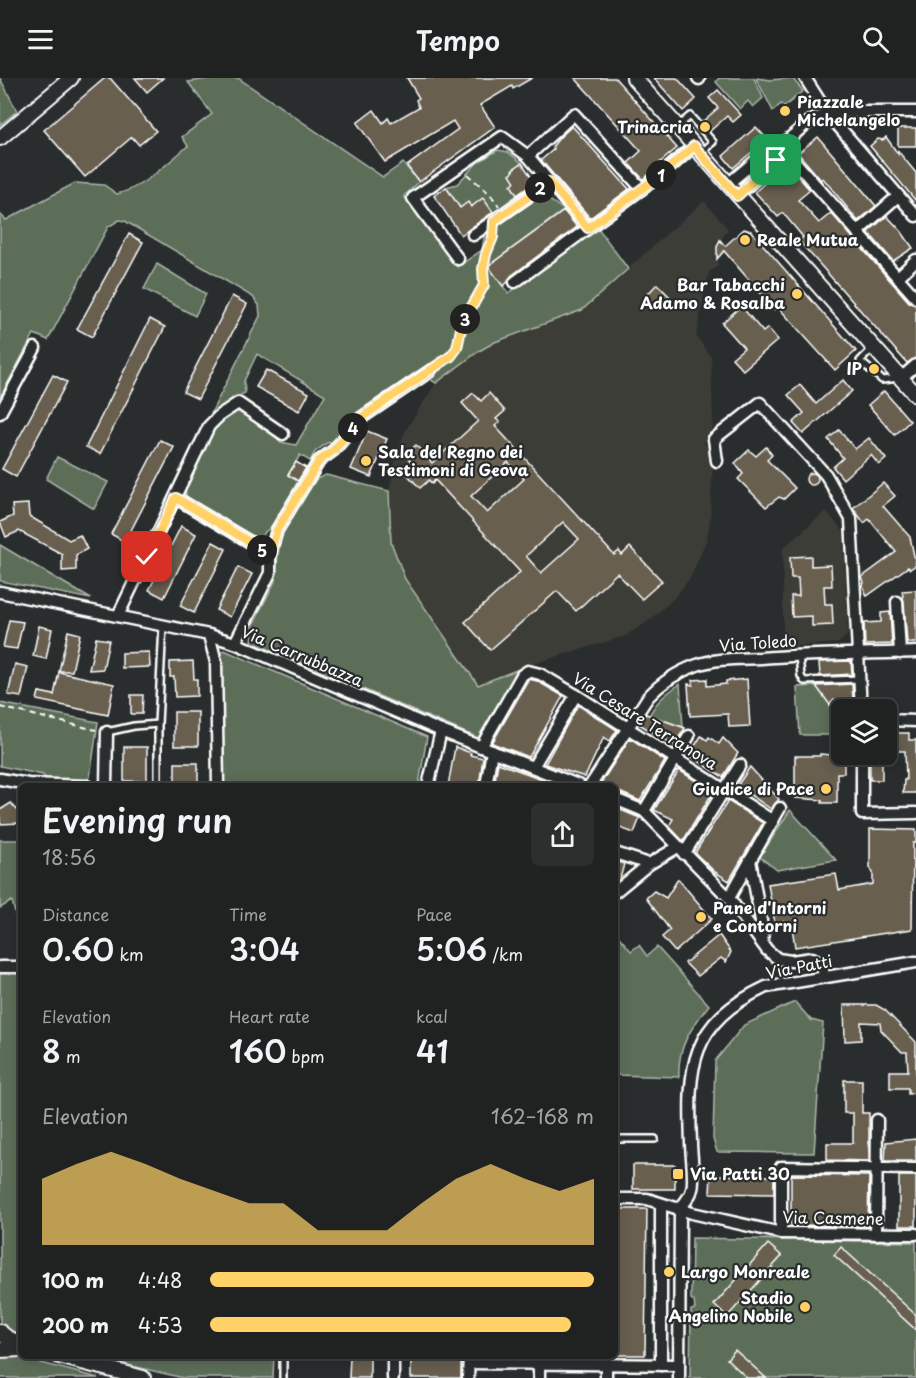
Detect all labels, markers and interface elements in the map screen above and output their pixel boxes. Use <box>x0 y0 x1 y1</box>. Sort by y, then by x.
text: Tempo <box>416 19 500 60</box>
icon: menu <box>24 23 57 56</box>
icon: search <box>859 23 892 56</box>
place label: Piazzale Michelangelo <box>797 89 900 131</box>
marker: Piazzale Michelangelo <box>778 104 792 118</box>
place label: Trinacria <box>617 114 693 138</box>
marker: Trinacria <box>698 120 712 134</box>
pin <box>750 134 801 185</box>
icon: arrive <box>759 143 792 176</box>
pin: 1 <box>646 160 676 190</box>
text: 1 <box>657 163 665 187</box>
pin: 2 <box>525 173 555 203</box>
text: 2 <box>534 176 546 200</box>
place label: Reale Mutua <box>757 227 859 251</box>
marker: Reale Mutua <box>738 233 752 247</box>
place label: Bar Tabacchi Adamo & Rosalba <box>640 272 785 314</box>
marker: Bar Tabacchi Adamo & Rosalba <box>790 287 804 301</box>
pin: 3 <box>450 304 480 334</box>
text: 3 <box>460 307 470 331</box>
place label: IP <box>846 356 863 380</box>
marker: IP <box>867 362 881 376</box>
pin: 4 <box>338 413 368 443</box>
text: 4 <box>348 416 358 440</box>
place label: Sala del Regno dei Testimoni di Geova <box>378 439 529 481</box>
marker: Sala del Regno dei Testimoni di Geova <box>359 454 373 468</box>
pin <box>121 531 172 582</box>
pin: 5 <box>247 535 277 565</box>
text: 5 <box>257 538 267 562</box>
icon: check <box>130 540 163 573</box>
street label: Via Carrubbazza <box>238 619 367 692</box>
street label: Via Toledo <box>718 627 798 657</box>
street label: Via Cesare Terranova <box>568 666 723 775</box>
map controls <box>831 699 897 765</box>
button: layers <box>831 699 897 765</box>
place label: Giudice di Pace <box>692 776 814 800</box>
marker: Giudice di Pace <box>819 782 833 796</box>
text: Evening run <box>42 794 233 844</box>
button: share <box>531 803 594 866</box>
text: 18:56 <box>42 842 96 872</box>
place label: Pane d'Intorni e Contorni <box>713 895 827 937</box>
text: Distance <box>42 902 109 926</box>
text: Time <box>229 902 267 926</box>
text: Pace <box>416 902 452 926</box>
marker: Pane d'Intorni e Contorni <box>694 910 708 924</box>
text: 0.60 <box>42 926 114 971</box>
text: 3:04 <box>229 926 300 971</box>
text: 5:06 <box>416 926 487 971</box>
text: km <box>114 942 143 966</box>
text: /km <box>487 942 523 966</box>
street label: Via Patti <box>763 948 834 984</box>
text: Elevation <box>42 1004 111 1028</box>
text: Heart rate <box>229 1004 310 1028</box>
text: kcal <box>416 1004 448 1028</box>
text: 8 <box>42 1028 61 1073</box>
text: 160 <box>229 1028 286 1073</box>
text: 41 <box>416 1028 449 1073</box>
text: m <box>61 1044 81 1068</box>
text: bpm <box>286 1044 325 1068</box>
text: Elevation <box>42 1101 128 1131</box>
text: 162–168 m <box>491 1101 594 1131</box>
place label: Via Patti 30 <box>690 1161 790 1185</box>
marker: Via Patti 30 <box>671 1167 685 1181</box>
street label: Via Casmene <box>782 1204 884 1230</box>
place label: Largo Monreale <box>681 1259 810 1283</box>
text: 100 m <box>42 1265 104 1295</box>
text: 4:48 <box>138 1265 182 1295</box>
marker: Largo Monreale <box>662 1265 676 1279</box>
place label: Stadio Angelino Nobile <box>669 1285 793 1327</box>
marker: Stadio Angelino Nobile <box>798 1300 812 1314</box>
text: 200 m <box>42 1310 109 1340</box>
text: 4:53 <box>138 1310 183 1340</box>

